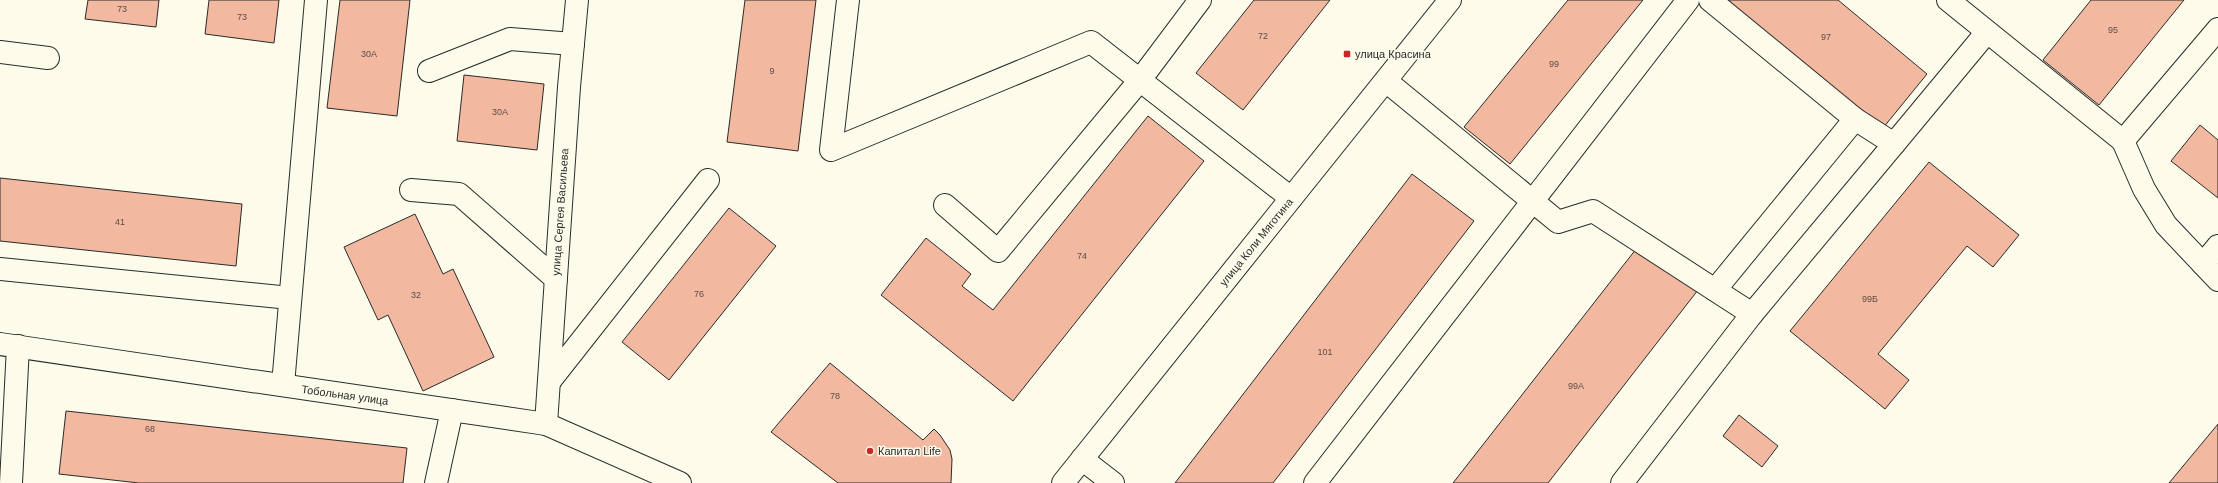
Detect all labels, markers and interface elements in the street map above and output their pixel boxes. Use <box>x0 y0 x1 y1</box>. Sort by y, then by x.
house number: 73 <box>117 4 127 14</box>
house number: 73 <box>237 12 247 22</box>
house number: 95 <box>2108 25 2118 35</box>
house number: 72 <box>1258 31 1268 41</box>
house number: 97 <box>1821 32 1831 42</box>
place label: улица Красина <box>1355 48 1432 60</box>
house number: 30А <box>361 49 377 59</box>
marker: улица Красина <box>1342 49 1352 59</box>
house number: 99 <box>1549 59 1559 69</box>
house number: 9 <box>769 66 775 76</box>
house number: 30А <box>492 107 508 117</box>
street label: улица Сергея Васильева <box>550 147 570 276</box>
street label: улица Коли Мяготина <box>1217 195 1296 288</box>
house number: 41 <box>115 217 125 227</box>
house number: 74 <box>1077 251 1087 261</box>
house number: 76 <box>694 289 704 299</box>
house number: 32 <box>411 290 421 300</box>
house number: 99Б <box>1862 294 1878 304</box>
house number: 101 <box>1317 347 1333 357</box>
house number: 99А <box>1568 381 1584 391</box>
street label: Тобольная улица <box>301 383 390 407</box>
house number: 78 <box>830 391 840 401</box>
house number: 68 <box>145 424 155 434</box>
place label: Капитал Life <box>878 445 941 457</box>
marker: Капитал Life <box>865 446 875 456</box>

